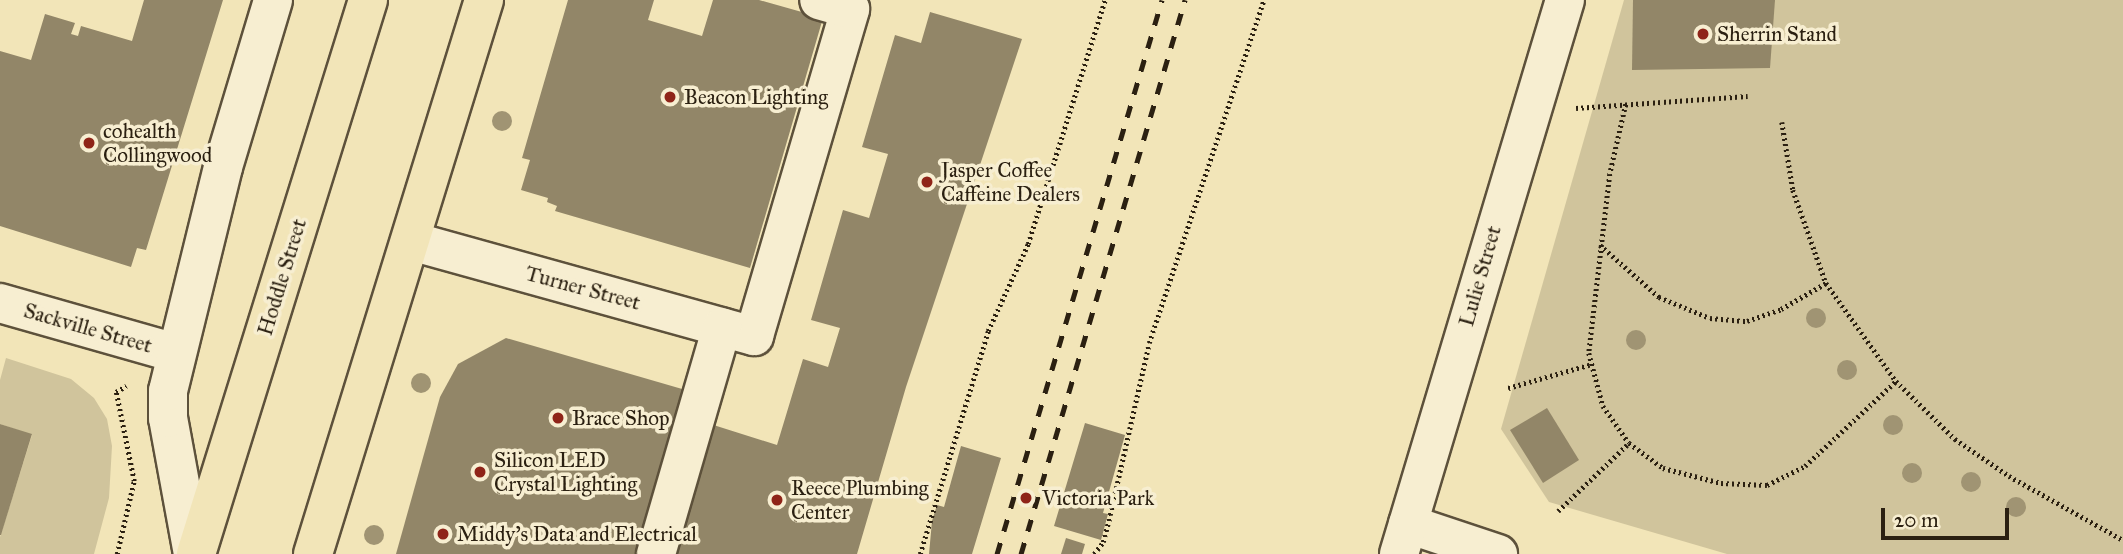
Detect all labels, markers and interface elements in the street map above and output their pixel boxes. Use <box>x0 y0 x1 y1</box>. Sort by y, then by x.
place label: Sherrin Stand <box>1717 21 1837 47</box>
marker: Sherrin Stand <box>1695 26 1711 42</box>
place label: Beacon Lighting <box>684 84 828 110</box>
marker: Beacon Lighting <box>662 89 678 105</box>
place label: cohealth Collingwood <box>103 118 212 168</box>
marker: cohealth Collingwood <box>81 135 97 151</box>
place label: Jasper Coffee Caffeine Dealers <box>941 157 1080 207</box>
marker: Jasper Coffee Caffeine Dealers <box>919 174 935 190</box>
street label: Hoddle Street <box>252 216 312 338</box>
street label: Lulie Street <box>1454 223 1506 329</box>
street label: Turner Street <box>523 261 643 315</box>
street label: Sackville Street <box>21 298 155 358</box>
place label: Brace Shop <box>572 405 670 431</box>
marker: Brace Shop <box>550 410 566 426</box>
place label: Silicon LED Crystal Lighting <box>494 447 637 497</box>
marker: Silicon LED Crystal Lighting <box>472 464 488 480</box>
place label: Reece Plumbing Center <box>791 475 929 525</box>
place label: Victoria Park <box>1042 485 1154 511</box>
marker: Victoria Park <box>1016 488 1036 508</box>
marker: Reece Plumbing Center <box>769 492 785 508</box>
scale bar <box>1885 494 2013 538</box>
text: 20 m <box>1894 507 1939 533</box>
place label: Middy's Data and Electrical <box>457 521 697 547</box>
marker: Middy's Data and Electrical <box>435 526 451 542</box>

